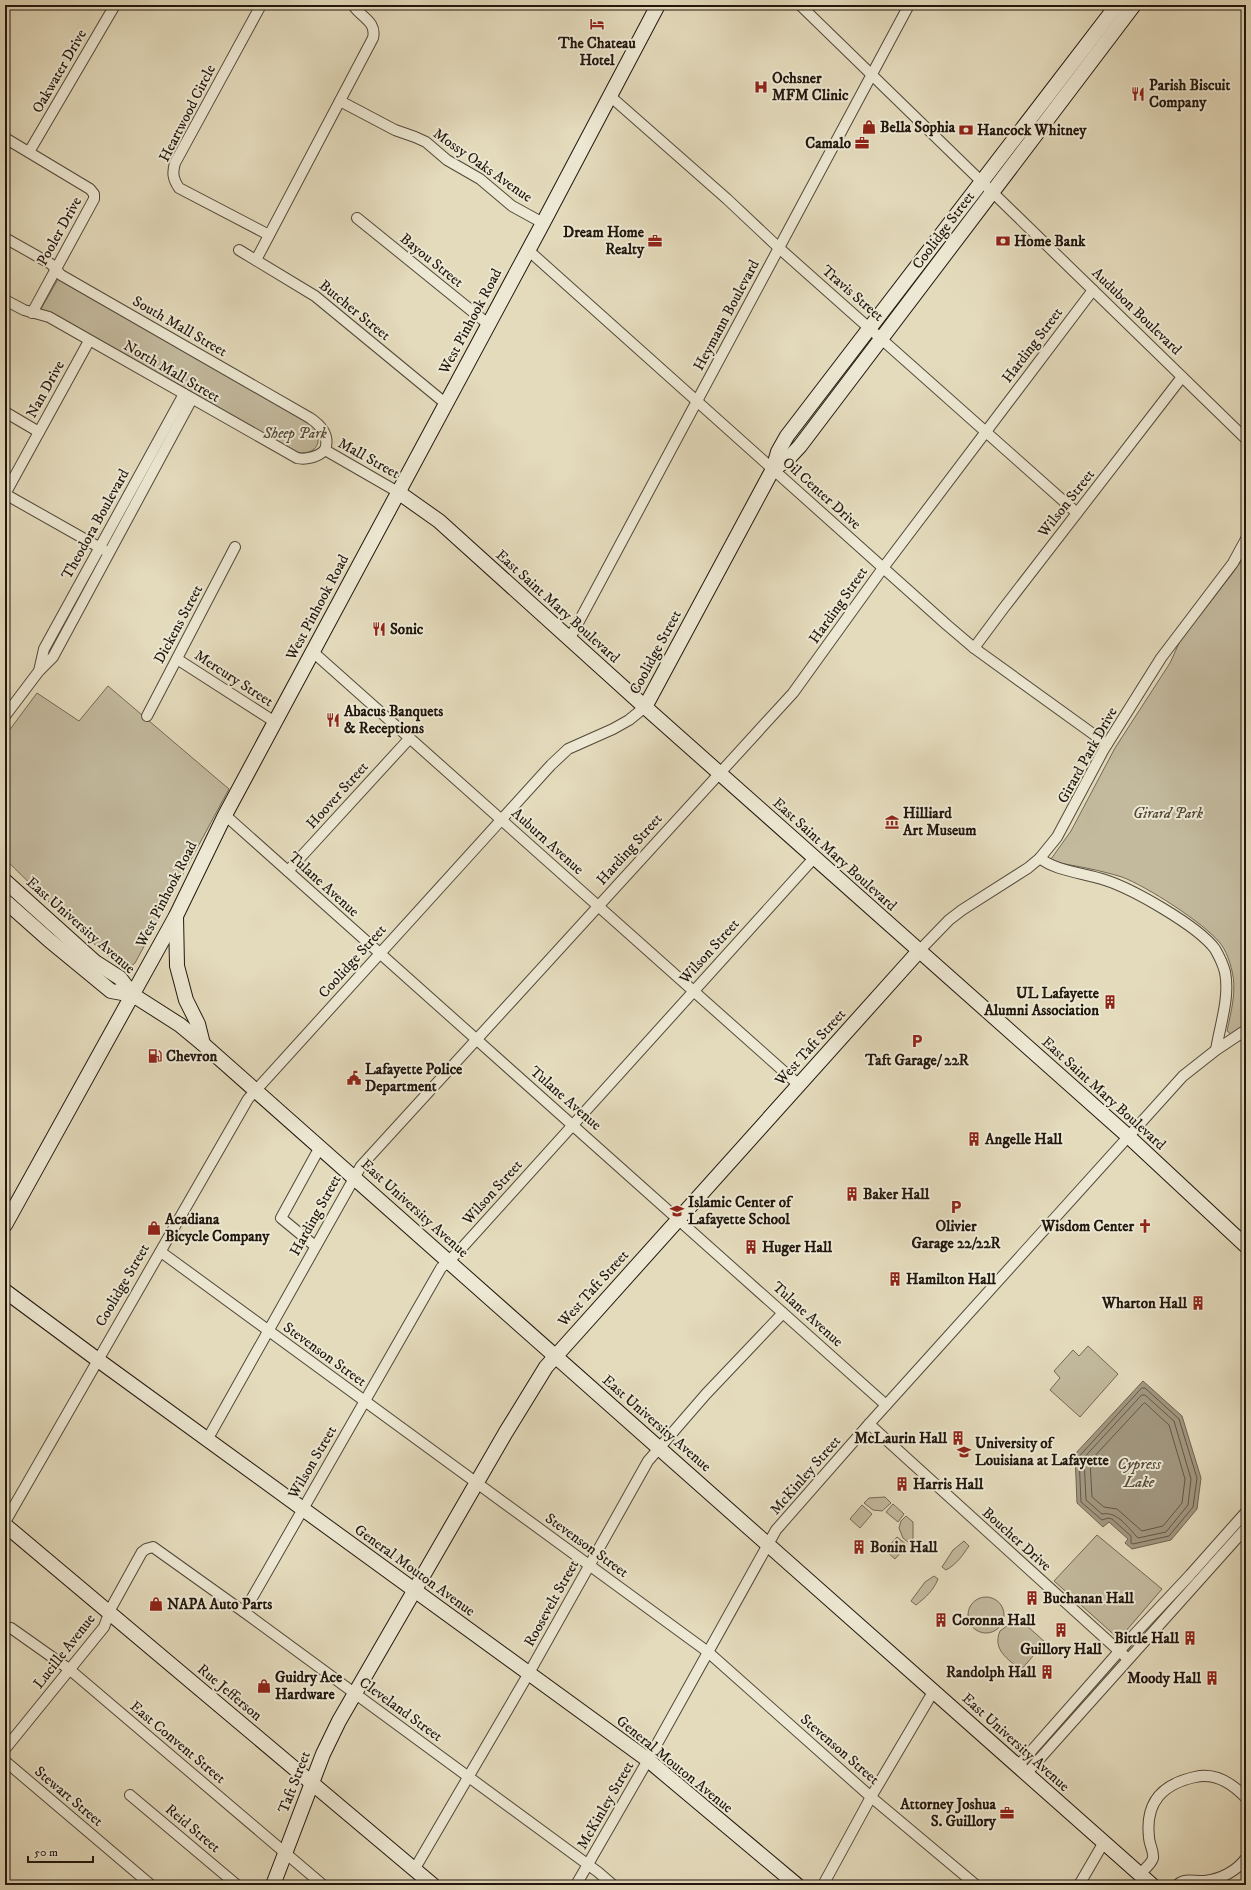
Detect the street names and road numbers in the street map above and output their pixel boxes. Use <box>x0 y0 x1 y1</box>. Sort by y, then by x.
street label: Oakwater Drive <box>28 26 91 117</box>
street label: Heartwood Circle <box>155 61 220 165</box>
street label: Mossy Oaks Avenue <box>429 124 536 207</box>
street label: Coolidge Street <box>908 187 979 273</box>
street label: Pooler Drive <box>33 193 86 269</box>
street label: Bayou Street <box>396 229 467 292</box>
street label: Heymann Boulevard <box>689 256 764 374</box>
street label: Travis Street <box>818 261 888 326</box>
street label: Audubon Boulevard <box>1088 264 1186 359</box>
street label: West Pinhook Road <box>434 265 506 378</box>
street label: Butcher Street <box>315 276 394 345</box>
street label: South Mall Street <box>129 292 231 361</box>
street label: Harding Street <box>998 304 1067 387</box>
street label: North Mall Street <box>120 336 224 407</box>
street label: Nan Drive <box>22 357 69 421</box>
street label: Mall Street <box>335 434 403 483</box>
street label: Oil Center Drive <box>778 453 865 534</box>
street label: Theodora Boulevard <box>57 465 134 583</box>
street label: Wilson Street <box>1033 465 1099 542</box>
street label: East Saint Mary Boulevard <box>492 546 624 668</box>
street label: West Pinhook Road <box>281 551 353 664</box>
street label: Harding Street <box>805 563 872 647</box>
street label: Dickens Street <box>150 581 207 667</box>
street label: Coolidge Street <box>625 607 686 698</box>
street label: Mercury Street <box>191 646 277 711</box>
street label: Girard Park Drive <box>1053 704 1122 807</box>
street label: Hoover Street <box>302 758 373 833</box>
street label: East Saint Mary Boulevard <box>769 794 901 916</box>
street label: Auburn Avenue <box>508 804 588 879</box>
street label: Harding Street <box>592 810 667 889</box>
street label: West Pinhook Road <box>131 837 202 951</box>
street label: Tulane Avenue <box>284 848 363 921</box>
street label: East University Avenue <box>22 873 139 978</box>
street label: Wilson Street <box>675 915 744 989</box>
street label: Coolidge Street <box>314 920 391 1002</box>
street label: West Taft Street <box>770 1005 850 1090</box>
street label: East Saint Mary Boulevard <box>1038 1033 1170 1155</box>
street label: Tulane Avenue <box>526 1062 605 1135</box>
street label: East University Avenue <box>357 1155 473 1262</box>
street label: Wilson Street <box>458 1156 527 1230</box>
street label: Harding Street <box>285 1171 346 1259</box>
street label: Coolidge Street <box>91 1240 154 1330</box>
street label: West Taft Street <box>553 1246 633 1331</box>
street label: Tulane Avenue <box>768 1278 847 1351</box>
street label: Stevenson Street <box>279 1318 370 1391</box>
street label: East University Avenue <box>598 1371 715 1476</box>
street label: Wilson Street <box>283 1422 341 1503</box>
street label: McKinley Street <box>766 1432 845 1519</box>
street label: Boucher Drive <box>978 1503 1055 1575</box>
street label: Stevenson Street <box>541 1509 632 1582</box>
street label: General Mouton Avenue <box>351 1520 479 1621</box>
street label: Roosevelt Street <box>520 1556 583 1650</box>
street label: Lucille Avenue <box>29 1610 100 1693</box>
street label: Rue Jefferson <box>193 1660 266 1725</box>
street label: Cleveland Street <box>355 1673 446 1746</box>
street label: East University Avenue <box>958 1689 1074 1796</box>
street label: East Convent Street <box>126 1697 230 1788</box>
street label: Stevenson Street <box>796 1710 883 1789</box>
street label: General Mouton Avenue <box>612 1711 737 1817</box>
street label: Taft Street <box>274 1748 315 1816</box>
street label: McKinley Street <box>573 1758 638 1853</box>
street label: Stewart Street <box>30 1762 107 1831</box>
street label: Reid Street <box>161 1800 224 1857</box>

